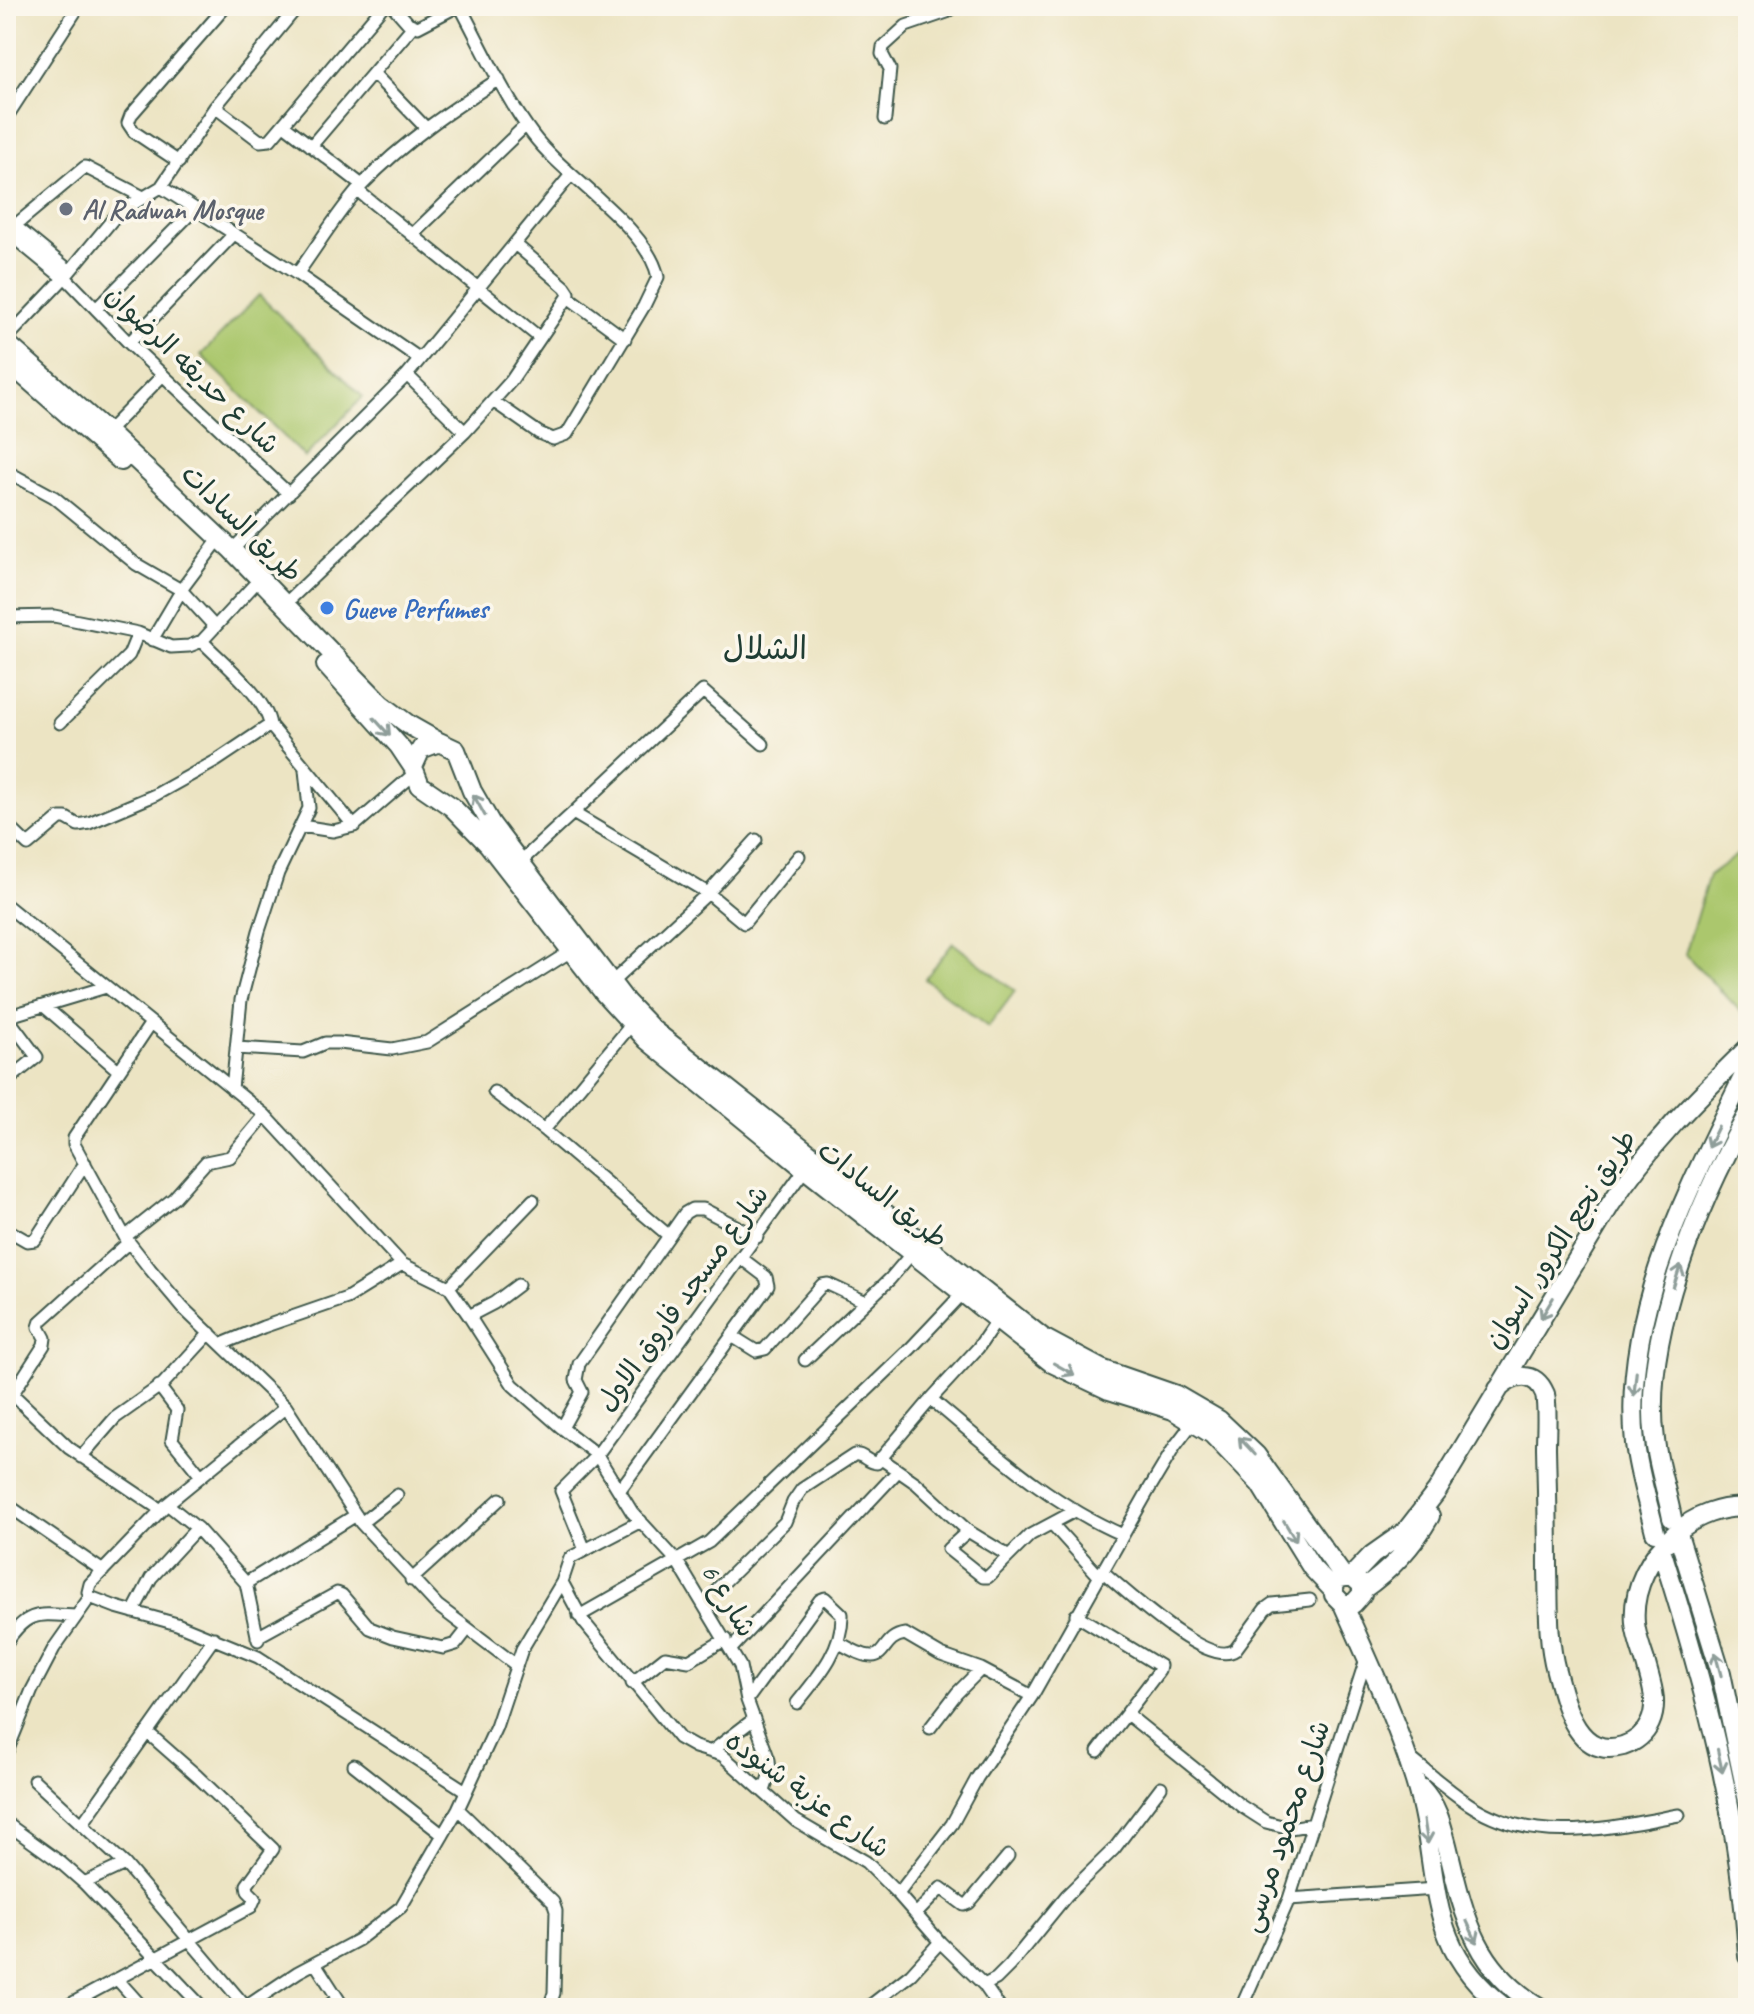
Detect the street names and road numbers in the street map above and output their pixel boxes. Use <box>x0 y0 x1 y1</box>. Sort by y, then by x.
street label: شارع حديقه الرضوان <box>97 277 288 463</box>
street label: طريق السادات <box>174 456 310 590</box>
street label: طريق نجع الكرور, اسوان <box>1476 1123 1646 1356</box>
street label: طريق السادات <box>811 1132 955 1256</box>
street label: شارع مسجد فاروق الاول <box>588 1178 778 1419</box>
street label: شارع 6 <box>692 1557 765 1644</box>
street label: شارع محمود مرسى <box>1232 1715 1340 1937</box>
street label: شارع عزبة شنوده <box>718 1722 897 1867</box>

